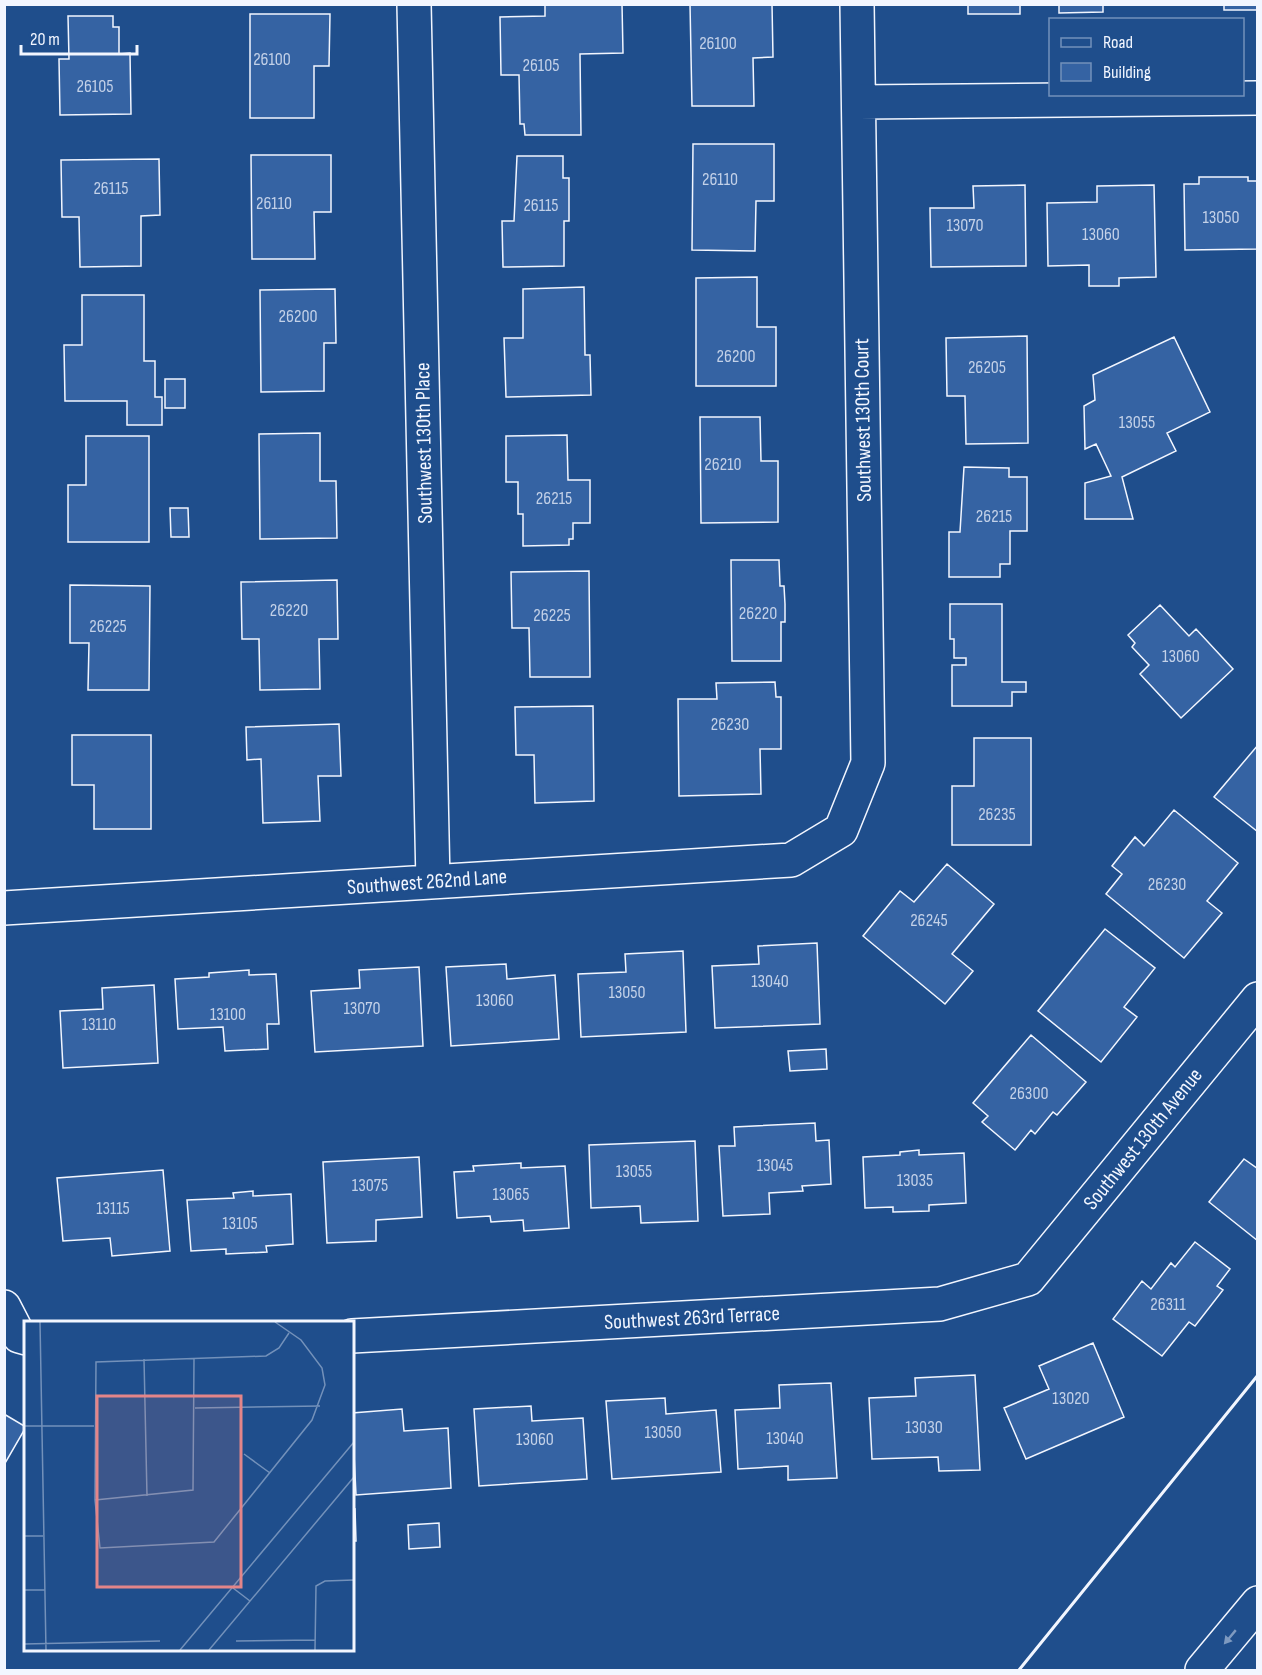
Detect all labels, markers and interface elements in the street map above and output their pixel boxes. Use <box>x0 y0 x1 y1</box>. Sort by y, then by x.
scale bar <box>21 18 136 56</box>
legend <box>1049 18 1244 96</box>
text: 20 m <box>30 29 60 50</box>
text: Road <box>1103 32 1133 53</box>
house number: 26100 <box>699 33 737 54</box>
house number: 26100 <box>253 49 291 70</box>
house number: 26105 <box>523 55 559 76</box>
text: Building <box>1103 62 1151 83</box>
house number: 26105 <box>77 76 113 97</box>
house number: 26110 <box>702 169 738 190</box>
house number: 26115 <box>93 178 129 199</box>
house number: 26110 <box>256 193 292 214</box>
house number: 26115 <box>523 195 559 216</box>
house number: 13050 <box>1202 207 1240 228</box>
house number: 13070 <box>946 215 984 236</box>
house number: 13060 <box>1082 224 1120 245</box>
house number: 26200 <box>279 306 317 327</box>
street label: Southwest 130th Court <box>849 338 877 502</box>
house number: 26200 <box>717 346 755 367</box>
house number: 26205 <box>968 357 1006 378</box>
street label: Southwest 130th Place <box>410 362 438 524</box>
house number: 13055 <box>1119 412 1155 433</box>
house number: 26210 <box>704 454 742 475</box>
house number: 26215 <box>536 488 572 509</box>
house number: 26215 <box>976 506 1012 527</box>
house number: 26220 <box>270 600 308 621</box>
house number: 26220 <box>739 603 777 624</box>
house number: 26225 <box>533 605 571 626</box>
house number: 26225 <box>89 616 127 637</box>
house number: 13060 <box>1162 646 1200 667</box>
house number: 26230 <box>711 714 749 735</box>
house number: 26235 <box>978 804 1016 825</box>
street label: Southwest 262nd Lane <box>346 864 508 900</box>
house number: 26230 <box>1148 874 1186 895</box>
house number: 26245 <box>910 910 948 931</box>
house number: 13040 <box>751 971 789 992</box>
house number: 13050 <box>608 982 646 1003</box>
house number: 13060 <box>476 990 514 1011</box>
house number: 13070 <box>343 998 381 1019</box>
house number: 13100 <box>210 1004 246 1025</box>
house number: 13110 <box>82 1014 116 1035</box>
street label: Southwest 130th Avenue <box>1078 1063 1208 1215</box>
house number: 26300 <box>1010 1083 1048 1104</box>
house number: 13045 <box>757 1155 793 1176</box>
house number: 13055 <box>616 1161 652 1182</box>
house number: 13035 <box>897 1170 933 1191</box>
house number: 13075 <box>352 1175 388 1196</box>
house number: 13065 <box>493 1184 529 1205</box>
house number: 13115 <box>96 1198 130 1219</box>
house number: 13105 <box>222 1213 258 1234</box>
house number: 26311 <box>1150 1294 1186 1315</box>
street label: Southwest 263rd Terrace <box>604 1301 780 1335</box>
inset map <box>24 1321 354 1651</box>
house number: 13020 <box>1052 1388 1090 1409</box>
house number: 13030 <box>905 1417 943 1438</box>
house number: 13050 <box>644 1422 682 1443</box>
house number: 13040 <box>766 1428 804 1449</box>
house number: 13060 <box>516 1429 554 1450</box>
one-way arrow <box>1223 1629 1236 1645</box>

